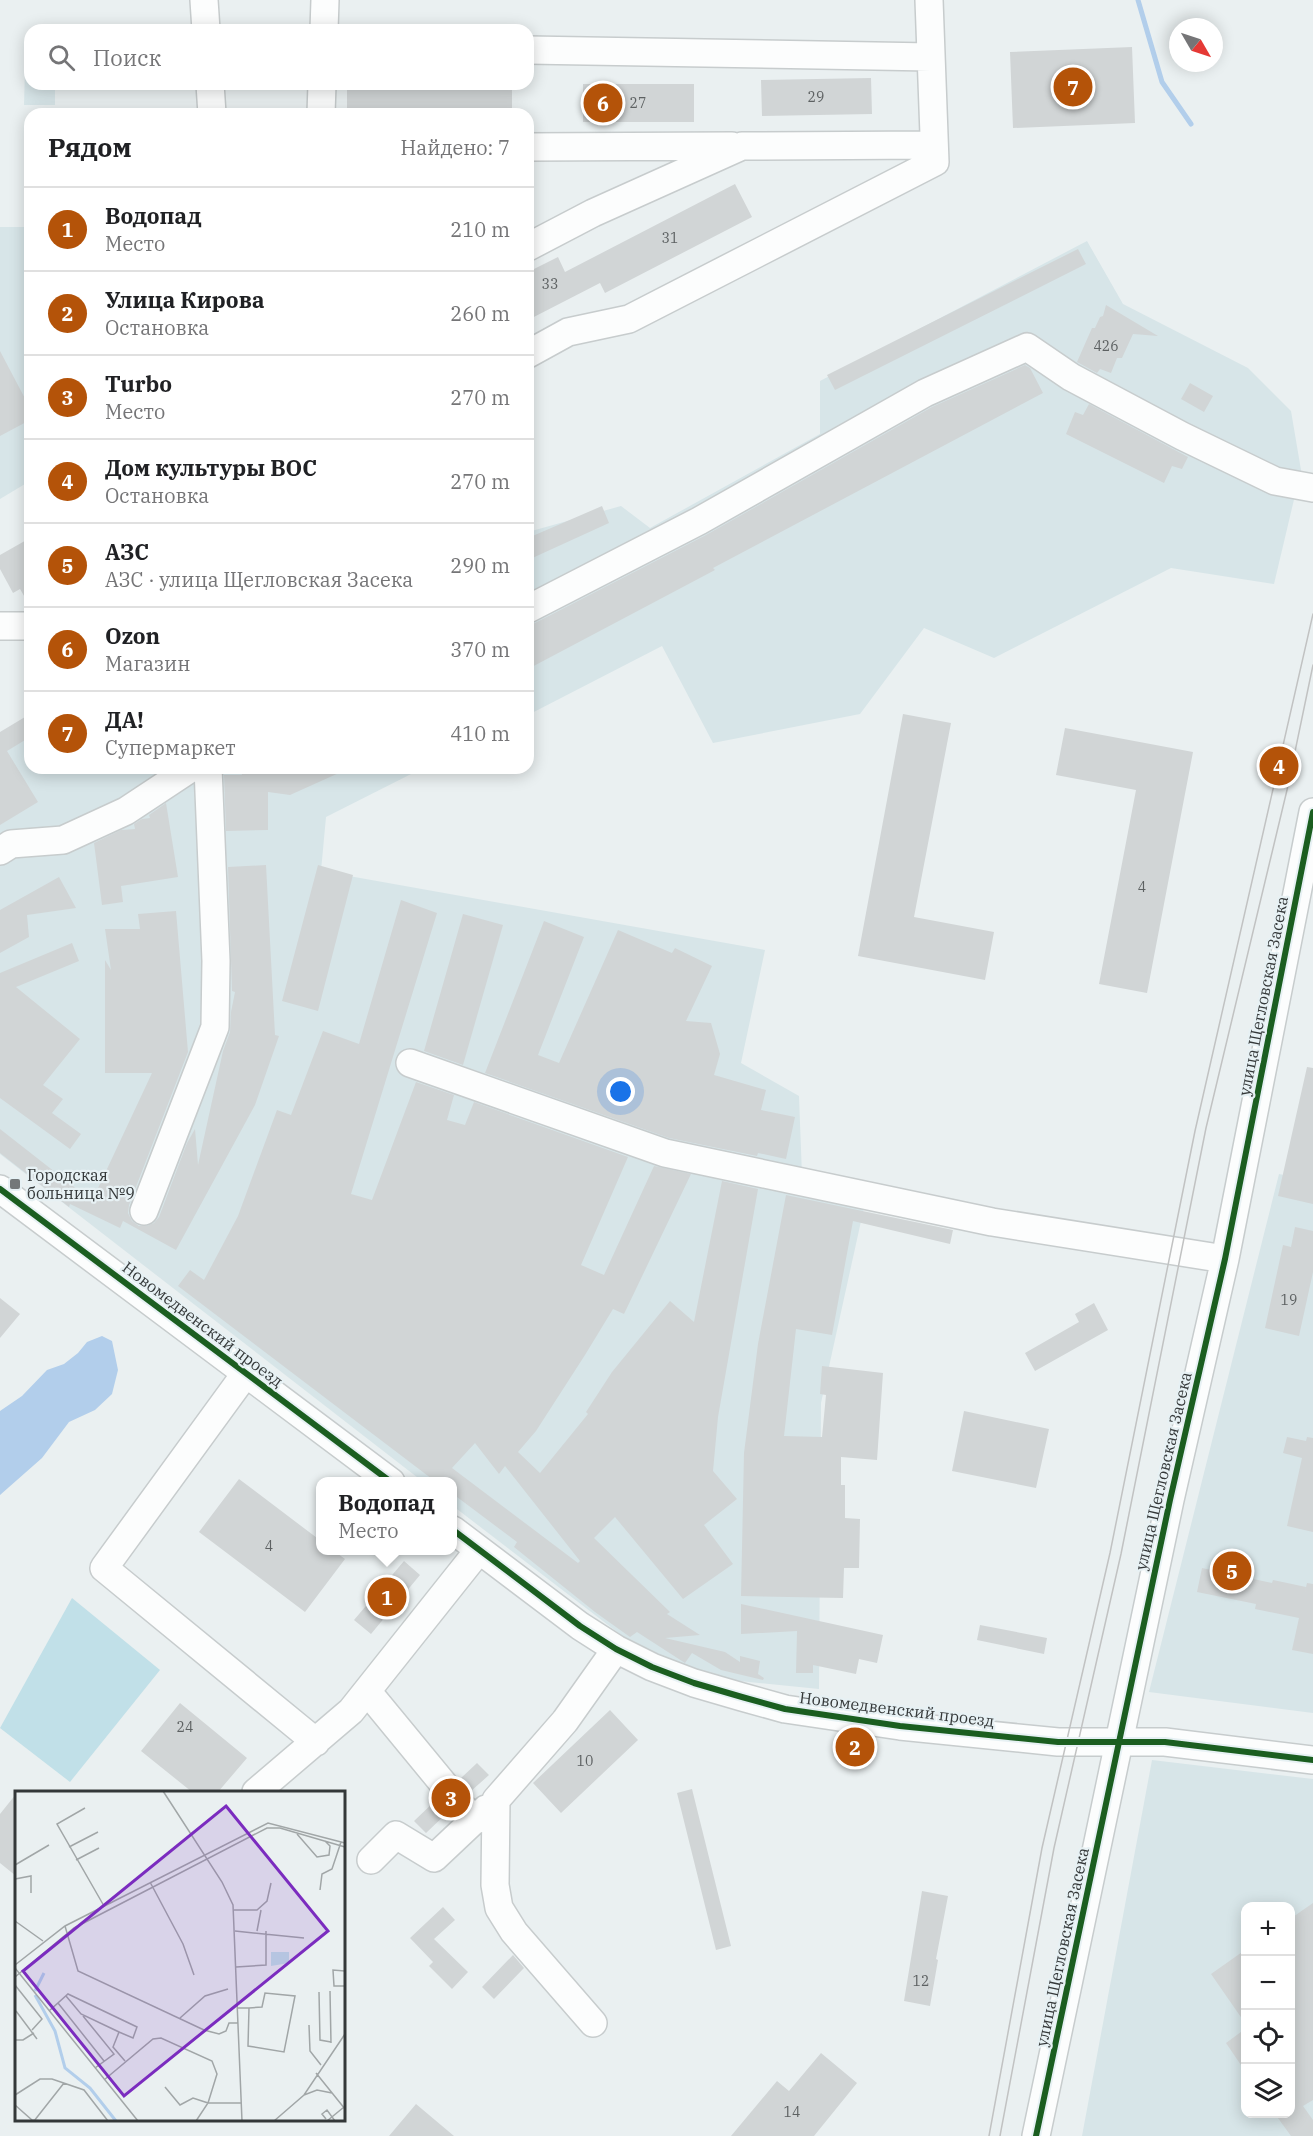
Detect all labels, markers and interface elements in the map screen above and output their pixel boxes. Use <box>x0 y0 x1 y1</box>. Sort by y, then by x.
north arrow <box>1169 18 1223 72</box>
search box <box>24 24 534 90</box>
icon: search <box>45 41 78 74</box>
text: Поиск <box>93 43 161 72</box>
pin: 7 <box>1054 64 1092 110</box>
pin: 6 <box>584 80 622 126</box>
house number: 29 <box>808 88 824 106</box>
house number: 27 <box>630 94 646 112</box>
text: Рядом <box>48 130 132 164</box>
text: Найдено: 7 <box>401 134 510 161</box>
text: Водопад <box>105 201 201 230</box>
text: 1 <box>62 216 74 243</box>
text: 210 m <box>450 216 510 243</box>
house number: 31 <box>662 229 678 247</box>
text: Место <box>105 230 165 257</box>
house number: 33 <box>542 275 558 293</box>
text: Улица Кирова <box>105 285 265 314</box>
text: 2 <box>62 300 74 327</box>
text: 260 m <box>450 300 510 327</box>
text: Остановка <box>105 314 209 341</box>
house number: 426 <box>1093 337 1119 355</box>
text: Turbo <box>105 369 172 398</box>
text: 3 <box>62 384 74 411</box>
text: 270 m <box>450 384 510 411</box>
text: Место <box>105 398 165 425</box>
text: Дом культуры ВОС <box>105 453 317 482</box>
text: 4 <box>62 468 74 495</box>
text: 270 m <box>450 468 510 495</box>
text: Остановка <box>105 482 209 509</box>
text: АЗС <box>105 537 149 566</box>
text: 5 <box>62 552 74 579</box>
text: 290 m <box>450 552 510 579</box>
text: АЗС · улица Щегловская Засека <box>105 566 413 593</box>
text: Ozon <box>105 621 160 650</box>
text: 6 <box>62 636 74 663</box>
text: 370 m <box>450 636 510 663</box>
text: Магазин <box>105 650 190 677</box>
text: ДА! <box>105 705 144 734</box>
text: 7 <box>62 720 74 747</box>
text: 410 m <box>450 720 510 747</box>
text: Супермаркет <box>105 734 236 761</box>
pin: 4 <box>1260 744 1298 789</box>
house number: 4 <box>1138 878 1146 896</box>
street label: улица Щегловская Засека <box>1234 894 1292 1098</box>
your location <box>606 1077 635 1106</box>
place label: Городская больница №9 <box>27 1165 135 1203</box>
marker: Городская больница №9 <box>8 1177 22 1191</box>
street label: Новомедвенский проезд <box>119 1257 288 1391</box>
house number: 19 <box>1281 1291 1297 1309</box>
street label: улица Щегловская Засека <box>1130 1370 1196 1572</box>
popup <box>316 1477 457 1555</box>
text: Водопад <box>338 1488 435 1517</box>
text: Место <box>338 1517 399 1544</box>
house number: 4 <box>265 1537 273 1555</box>
pin: 5 <box>1212 1548 1252 1594</box>
pin: 1 <box>368 1574 406 1620</box>
street label: Новомедвенский проезд <box>798 1687 996 1731</box>
house number: 24 <box>177 1718 193 1736</box>
pin: 2 <box>836 1724 874 1770</box>
house number: 10 <box>577 1752 593 1770</box>
pin: 3 <box>432 1776 470 1820</box>
inset map <box>15 1791 345 2121</box>
street label: улица Щегловская Засека <box>1031 1845 1093 2048</box>
map controls <box>1241 1902 1295 2118</box>
button: + <box>1241 1902 1295 1956</box>
button: − <box>1241 1956 1295 2010</box>
house number: 12 <box>913 1972 929 1990</box>
button: locate <box>1241 2010 1295 2064</box>
button: layers <box>1241 2064 1295 2118</box>
house number: 14 <box>784 2103 800 2121</box>

